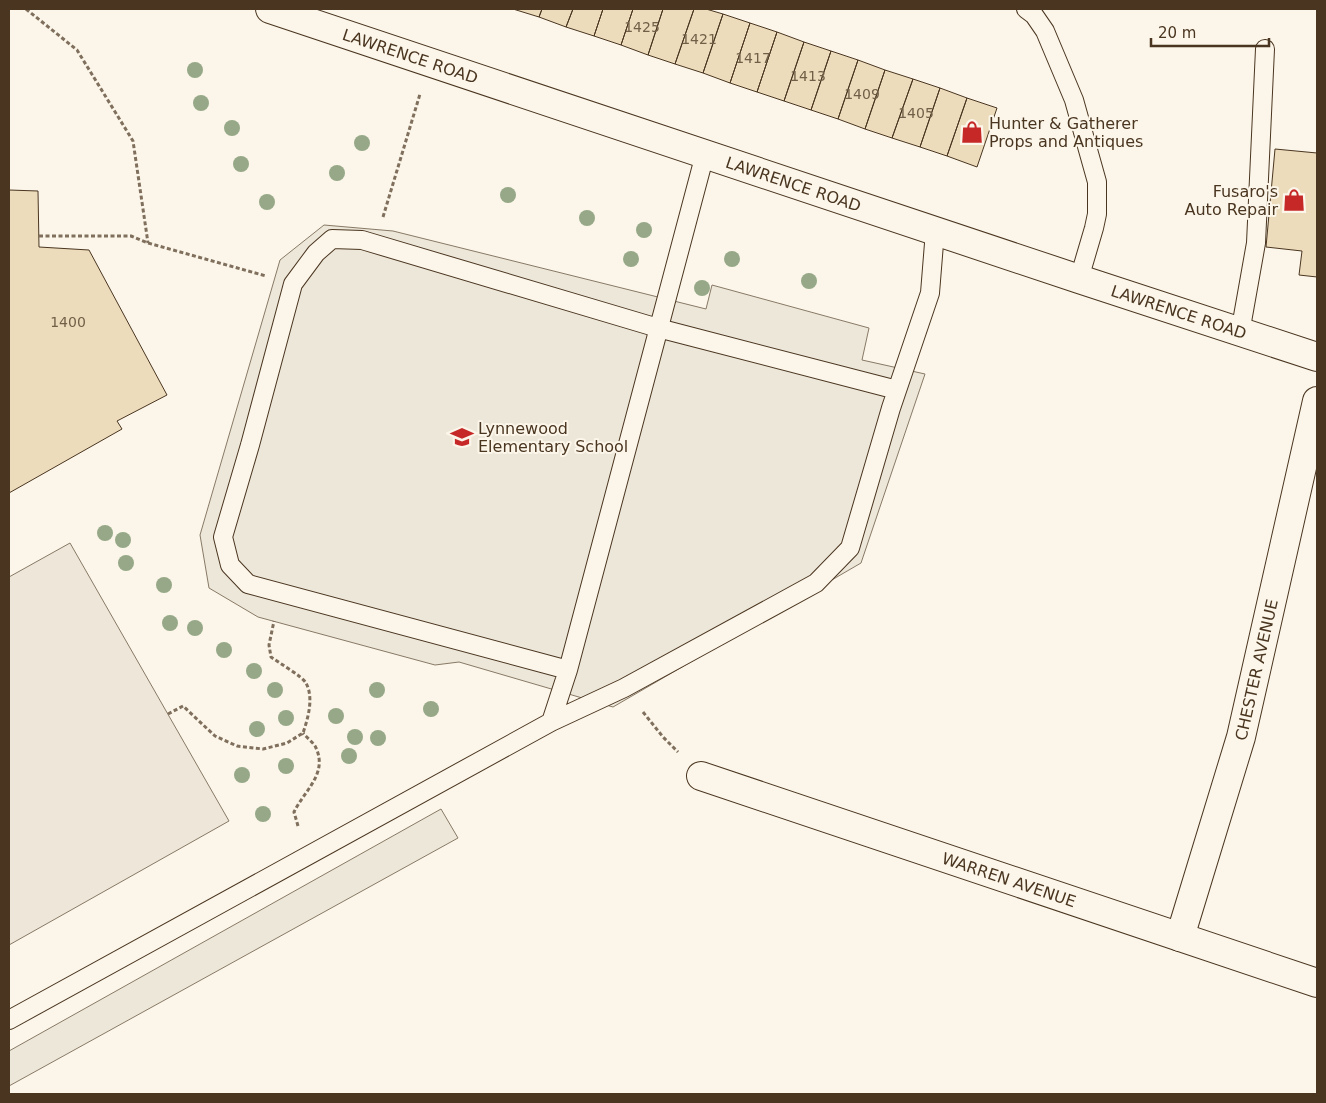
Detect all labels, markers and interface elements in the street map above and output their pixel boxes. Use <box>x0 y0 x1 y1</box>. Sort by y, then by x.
scale bar <box>1151 15 1268 47</box>
house number: 1425 <box>624 19 660 35</box>
text: 20 m <box>1158 24 1196 42</box>
street label: LAWRENCE ROAD <box>340 25 480 88</box>
house number: 1421 <box>681 31 717 47</box>
house number: 1417 <box>735 50 771 66</box>
house number: 1413 <box>790 68 826 84</box>
house number: 1409 <box>844 86 880 102</box>
house number: 1405 <box>898 105 934 121</box>
place label: Hunter & Gatherer Props and Antiques <box>989 114 1143 151</box>
shop icon: Hunter & Gatherer Props and Antiques <box>959 119 985 145</box>
street label: LAWRENCE ROAD <box>723 153 864 216</box>
place label: Fusaro's Auto Repair <box>1185 182 1278 219</box>
shop icon: Fusaro's Auto Repair <box>1281 187 1307 213</box>
street label: LAWRENCE ROAD <box>1109 281 1249 343</box>
house number: 1400 <box>50 314 86 330</box>
place label: Lynnewood Elementary School <box>478 419 628 456</box>
school or university icon: Lynnewood Elementary School <box>449 424 475 450</box>
street label: CHESTER AVENUE <box>1231 597 1282 742</box>
street label: WARREN AVENUE <box>939 849 1078 911</box>

